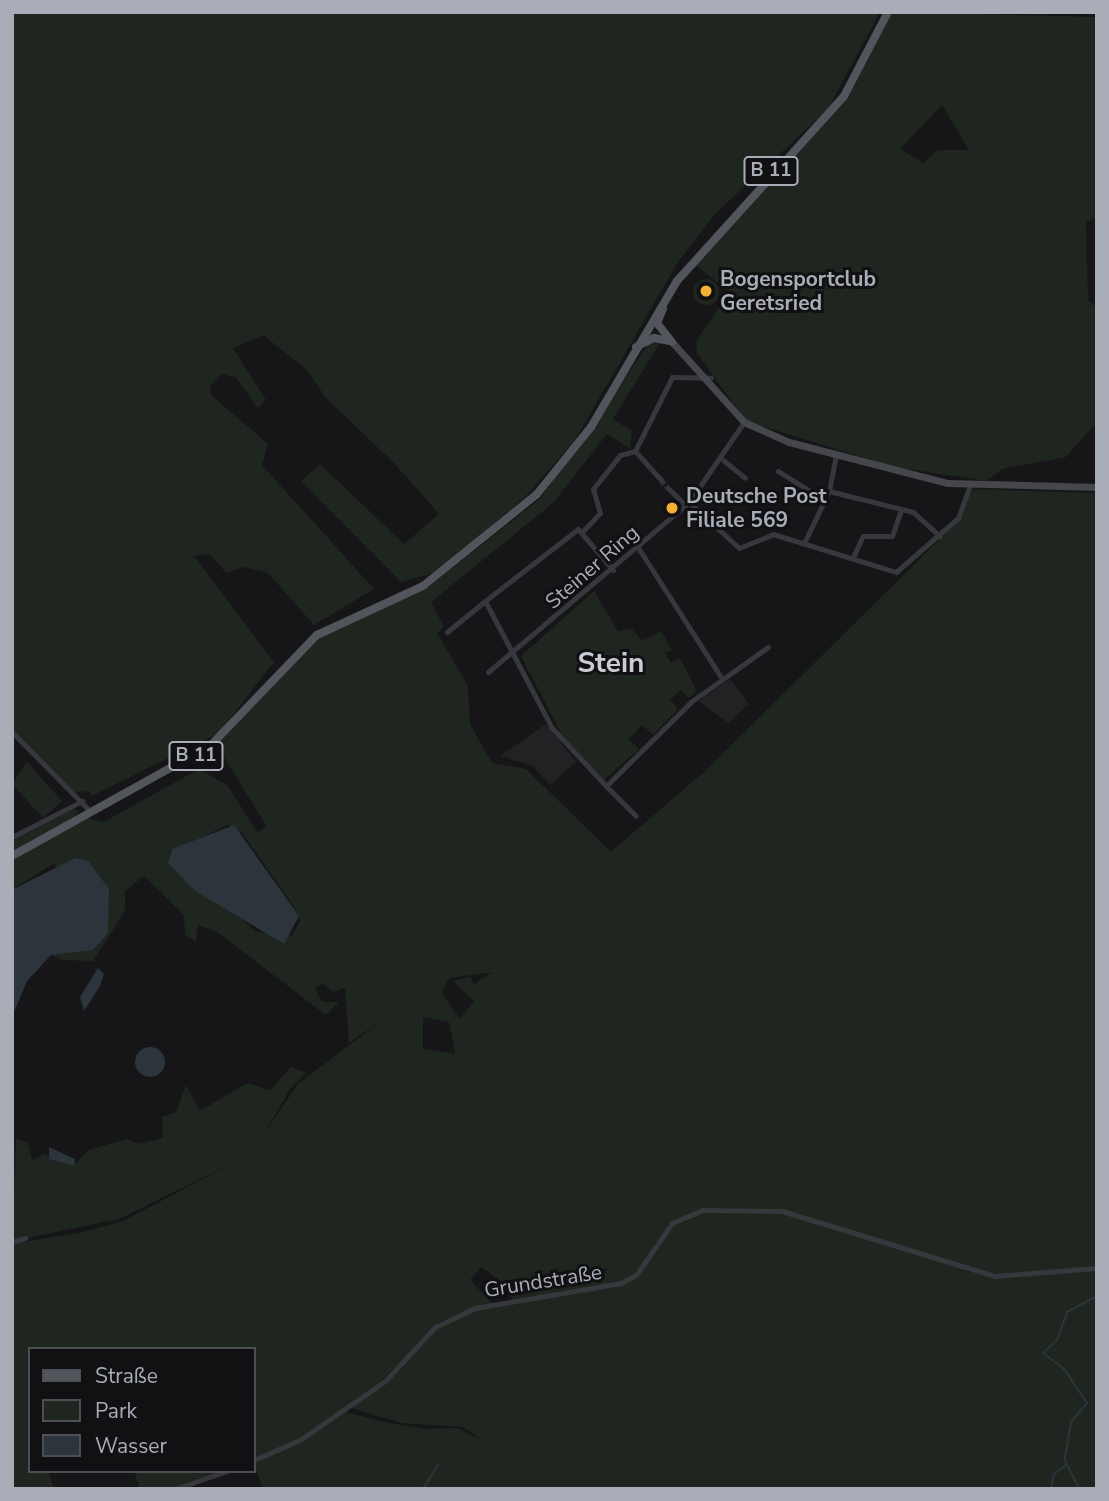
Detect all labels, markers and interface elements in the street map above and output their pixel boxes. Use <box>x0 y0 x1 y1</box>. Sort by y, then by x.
road number: B 11 <box>743 155 799 186</box>
place label: Bogensportclub Geretsried <box>720 266 876 316</box>
marker: Bogensportclub Geretsried <box>698 283 714 299</box>
place label: Deutsche Post Filiale 569 <box>686 483 827 533</box>
marker: Deutsche Post Filiale 569 <box>664 500 680 516</box>
street label: Steiner Ring <box>540 520 644 614</box>
district label: Stein <box>578 646 644 680</box>
road number: B 11 <box>168 740 224 772</box>
street label: Grundstraße <box>482 1259 604 1303</box>
legend <box>28 1347 256 1473</box>
text: Straße <box>95 1362 158 1390</box>
text: Park <box>95 1397 137 1425</box>
text: Wasser <box>95 1432 167 1460</box>

